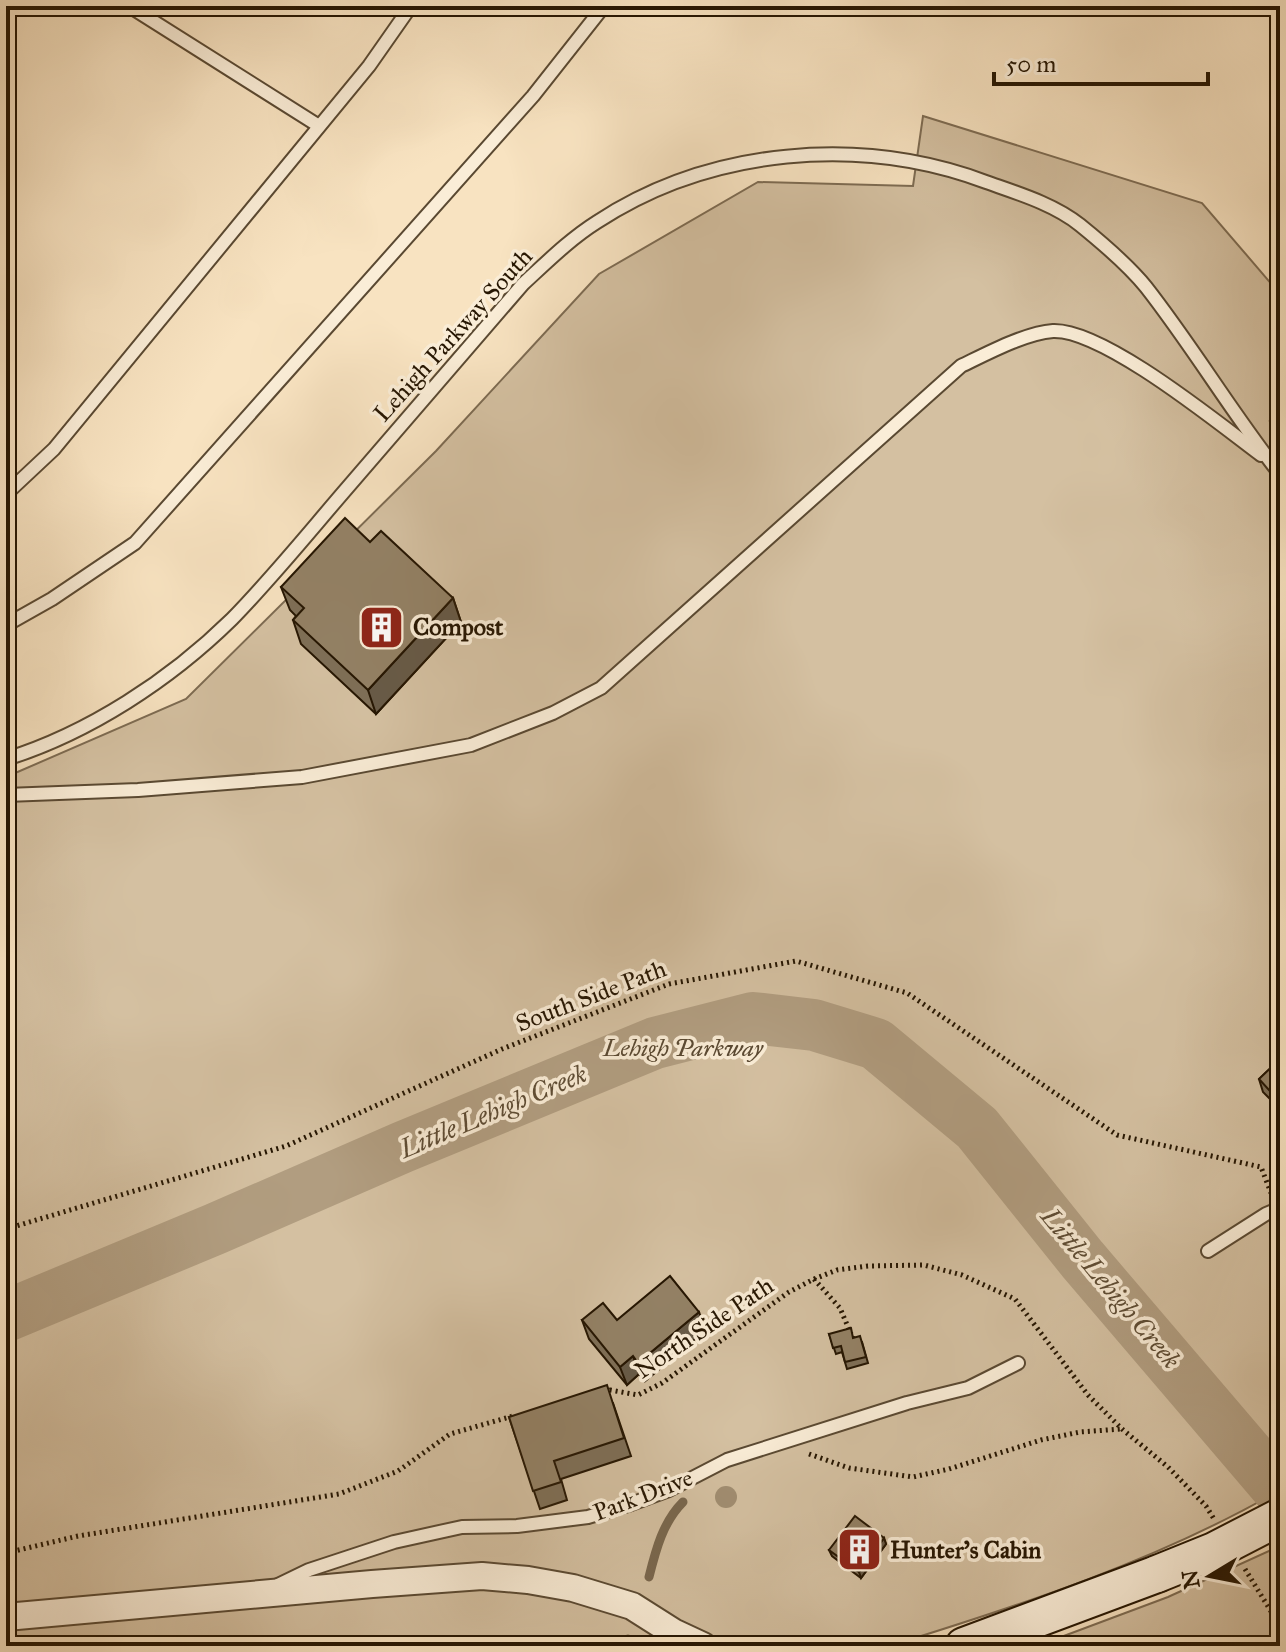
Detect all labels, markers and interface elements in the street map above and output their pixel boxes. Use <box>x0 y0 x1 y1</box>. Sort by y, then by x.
scale bar <box>994 36 1208 86</box>
text: 50 m <box>1006 49 1056 79</box>
street label: Lehigh Parkway South <box>367 242 539 428</box>
building icon: Compost <box>358 603 406 651</box>
place label: Compost <box>413 612 504 642</box>
street label: South Side Path <box>512 954 670 1038</box>
park label: Lehigh Parkway <box>602 1033 764 1063</box>
water label: Little Lehigh Creek <box>394 1057 592 1165</box>
water label: Little Lehigh Creek <box>1034 1200 1188 1375</box>
street label: North Side Path <box>629 1271 779 1385</box>
street label: Park Drive <box>589 1462 697 1528</box>
building icon: Hunter's Cabin <box>835 1526 883 1574</box>
place label: Hunter's Cabin <box>890 1535 1041 1565</box>
north arrow <box>1170 1536 1250 1616</box>
text: N <box>1176 1568 1206 1591</box>

